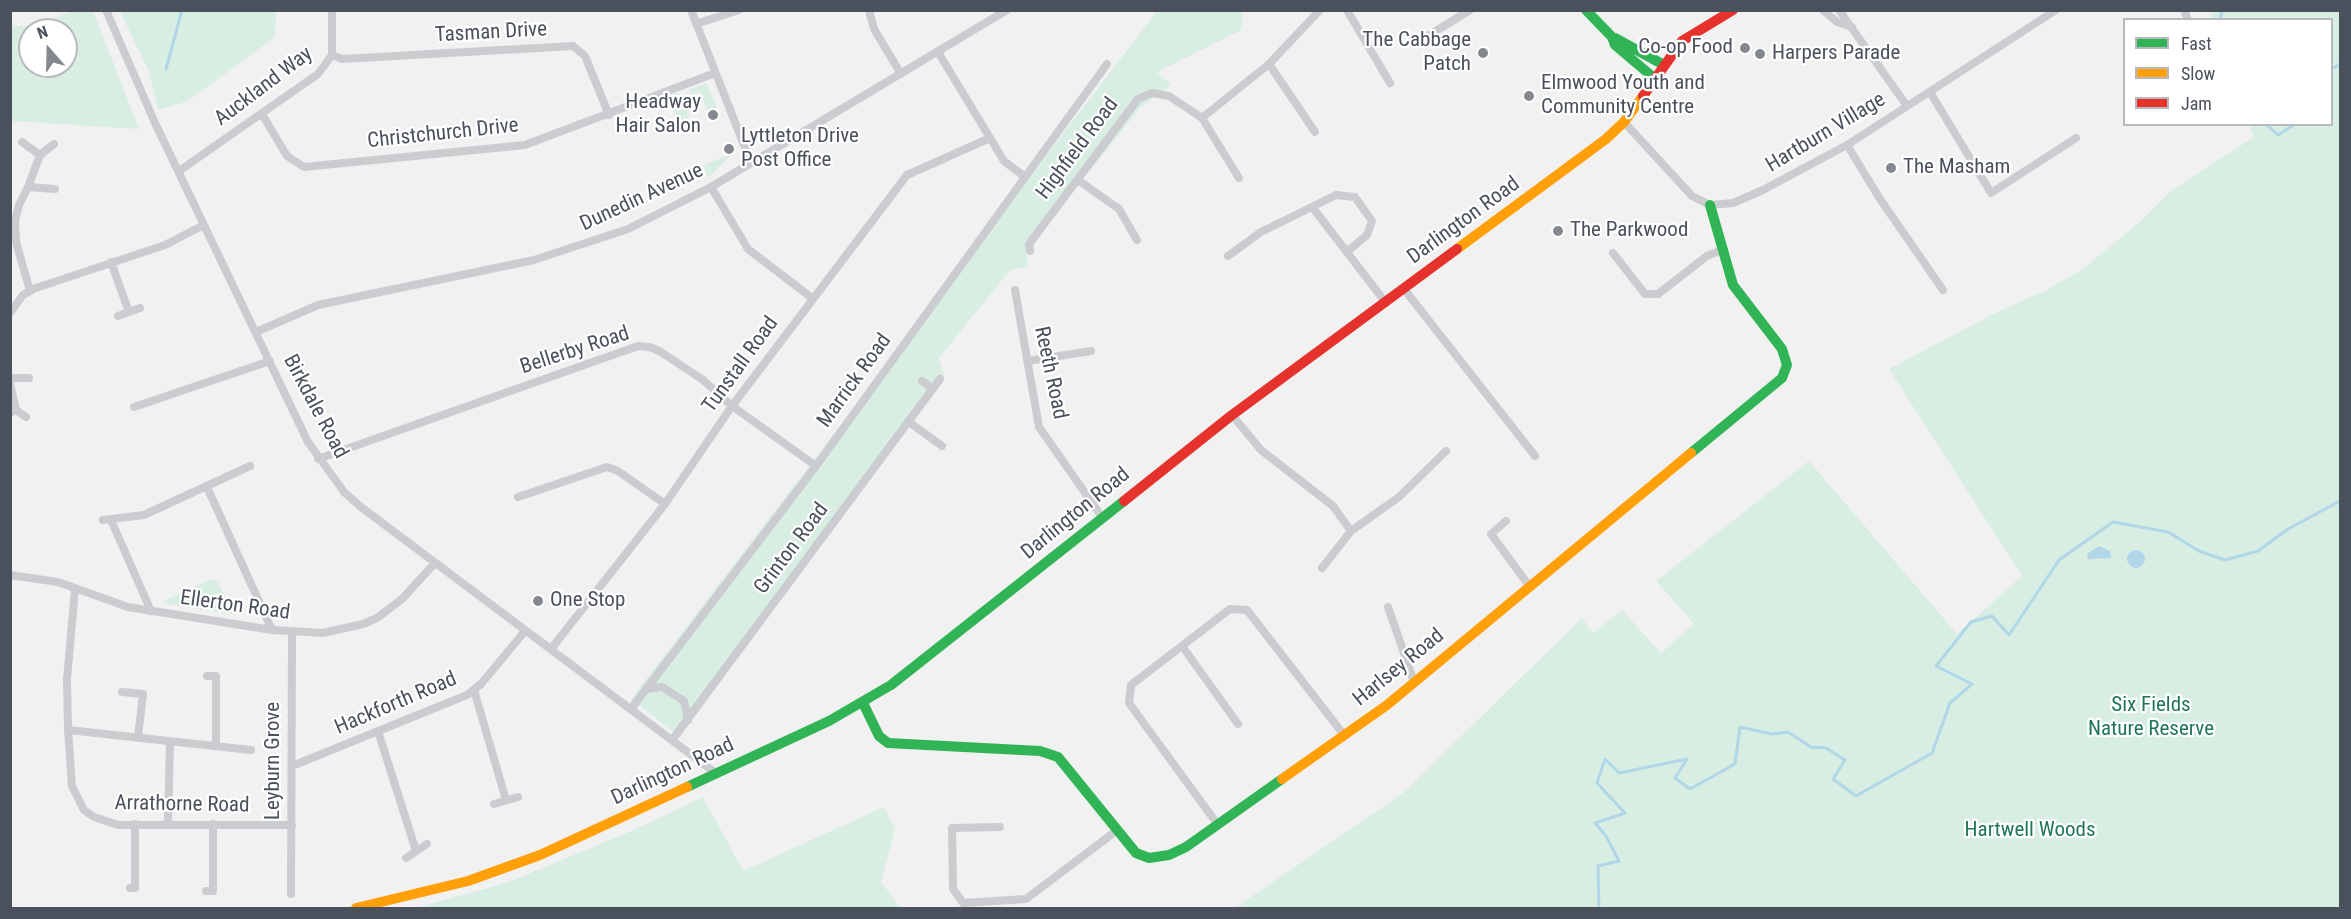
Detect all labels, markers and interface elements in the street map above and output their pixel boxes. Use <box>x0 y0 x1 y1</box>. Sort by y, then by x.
street label: Tasman Drive <box>434 17 548 49</box>
north arrow <box>18 18 78 78</box>
legend <box>2123 18 2333 126</box>
text: N <box>34 22 50 43</box>
place label: The Cabbage Patch <box>1362 28 1471 78</box>
text: Fast <box>2181 33 2212 54</box>
place label: Co-op Food <box>1638 35 1733 61</box>
marker: Co-op Food <box>1738 41 1752 55</box>
place label: Harpers Parade <box>1772 41 1900 67</box>
street label: Auckland Way <box>210 42 318 132</box>
marker: The Cabbage Patch <box>1476 46 1490 60</box>
marker: Harpers Parade <box>1753 47 1767 61</box>
text: Slow <box>2181 63 2215 84</box>
place label: Elmwood Youth and Community Centre <box>1541 71 1705 121</box>
street label: Hartburn Village <box>1762 88 1890 178</box>
marker: Elmwood Youth and Community Centre <box>1522 89 1536 103</box>
place label: Headway Hair Salon <box>615 90 701 140</box>
street label: Highfield Road <box>1032 93 1124 205</box>
text: Jam <box>2181 93 2212 114</box>
marker: Headway Hair Salon <box>706 108 720 122</box>
street label: Christchurch Drive <box>366 114 520 154</box>
place label: Lyttleton Drive Post Office <box>741 124 859 174</box>
marker: Lyttleton Drive Post Office <box>722 142 736 156</box>
place label: The Masham <box>1903 155 2010 181</box>
street label: Dunedin Avenue <box>576 159 708 237</box>
marker: The Masham <box>1884 161 1898 175</box>
street label: Darlington Road <box>1403 172 1525 270</box>
place label: The Parkwood <box>1570 218 1688 244</box>
marker: The Parkwood <box>1551 224 1565 238</box>
street label: Tunstall Road <box>698 312 784 418</box>
street label: Bellerby Road <box>517 322 633 380</box>
street label: Reeth Road <box>1028 324 1072 422</box>
street label: Marrick Road <box>813 329 897 433</box>
street label: Birkdale Road <box>277 351 353 463</box>
street label: Darlington Road <box>1017 463 1135 565</box>
street label: Grinton Road <box>750 498 834 600</box>
street label: Ellerton Road <box>179 586 291 626</box>
place label: One Stop <box>550 588 625 614</box>
marker: One Stop <box>531 594 545 608</box>
street label: Harlsey Road <box>1349 624 1449 712</box>
street label: Hackforth Road <box>331 667 461 741</box>
park label: Six Fields Nature Reserve <box>2088 693 2214 743</box>
street label: Leyburn Grove <box>261 702 287 820</box>
street label: Darlington Road <box>608 733 738 811</box>
street label: Arrathorne Road <box>114 791 250 819</box>
park label: Hartwell Woods <box>1965 818 2095 844</box>

